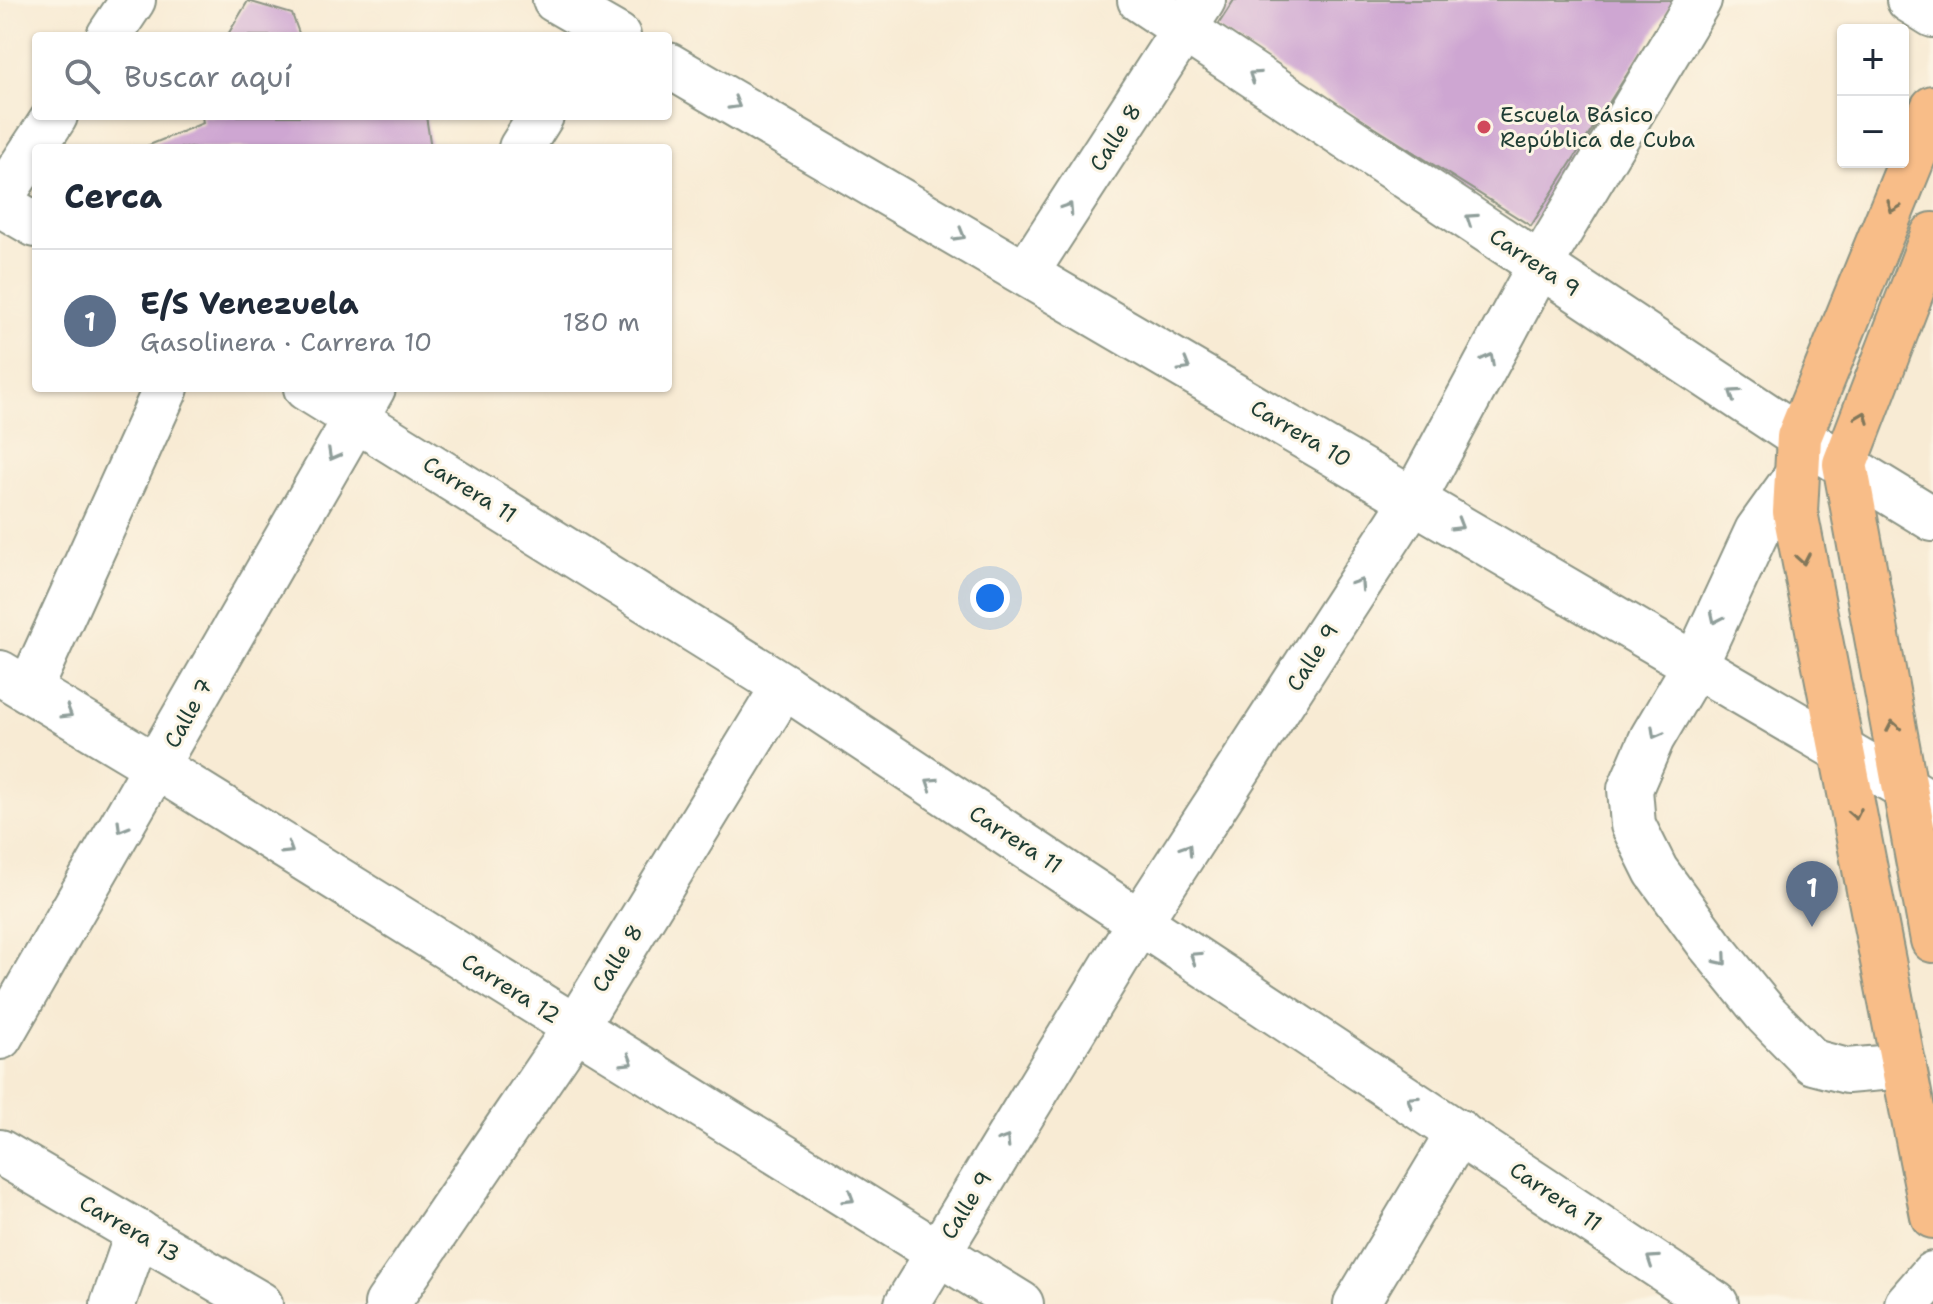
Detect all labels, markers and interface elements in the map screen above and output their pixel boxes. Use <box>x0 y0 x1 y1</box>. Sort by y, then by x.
map controls <box>1837 24 1909 168</box>
button: + <box>1837 24 1909 96</box>
search box <box>32 32 672 120</box>
icon: search <box>60 54 104 98</box>
text: Buscar aquí <box>124 56 292 97</box>
one-way arrow <box>1249 71 1263 86</box>
one-way arrow <box>727 94 741 110</box>
button: − <box>1837 96 1909 168</box>
street label: Calle 8 <box>1083 98 1148 177</box>
place label: Escuela Básico República de Cuba <box>1500 100 1695 154</box>
marker: Escuela Básico República de Cuba <box>1475 118 1493 136</box>
text: Cerca <box>64 173 162 219</box>
one-way arrow <box>1886 199 1903 213</box>
one-way arrow <box>1059 202 1074 216</box>
one-way arrow <box>1465 214 1480 229</box>
street label: Carrera 9 <box>1484 222 1586 303</box>
one-way arrow <box>951 225 966 241</box>
text: E/S Venezuela <box>140 283 359 324</box>
text: 1 <box>84 304 96 339</box>
text: 180 m <box>562 304 640 339</box>
text: Gasolinera · Carrera 10 <box>140 324 432 359</box>
one-way arrow <box>1480 353 1495 368</box>
one-way arrow <box>1176 356 1191 372</box>
one-way arrow <box>1729 389 1743 404</box>
street label: Carrera 10 <box>1245 393 1356 474</box>
one-way arrow <box>1853 411 1870 425</box>
one-way arrow <box>327 446 343 461</box>
street label: Carrera 11 <box>417 449 522 530</box>
one-way arrow <box>1449 515 1464 531</box>
one-way arrow <box>1794 552 1811 566</box>
your location <box>970 578 1010 618</box>
one-way arrow <box>1349 578 1364 593</box>
one-way arrow <box>1710 610 1726 625</box>
street label: Calle 9 <box>1280 618 1345 697</box>
street label: Calle 7 <box>158 673 219 753</box>
one-way arrow <box>58 703 73 719</box>
one-way arrow <box>1886 719 1903 732</box>
one-way arrow <box>1650 724 1666 739</box>
one-way arrow <box>925 778 940 793</box>
street label: Carrera 11 <box>964 799 1068 880</box>
one-way arrow <box>1845 807 1862 821</box>
one-way arrow <box>116 818 132 833</box>
one-way arrow <box>280 840 294 855</box>
one-way arrow <box>1177 843 1192 858</box>
pin: 1 <box>1786 861 1838 927</box>
street label: Calle 8 <box>585 919 650 998</box>
street label: Carrera 12 <box>456 947 566 1030</box>
one-way arrow <box>1712 951 1727 965</box>
one-way arrow <box>1189 952 1203 967</box>
one-way arrow <box>619 1051 634 1067</box>
one-way arrow <box>1406 1095 1420 1110</box>
one-way arrow <box>996 1135 1011 1150</box>
street label: Carrera 11 <box>1504 1155 1607 1238</box>
street label: Calle 9 <box>934 1166 999 1245</box>
street label: Carrera 13 <box>74 1188 185 1269</box>
one-way arrow <box>840 1188 855 1203</box>
one-way arrow <box>1646 1255 1660 1270</box>

